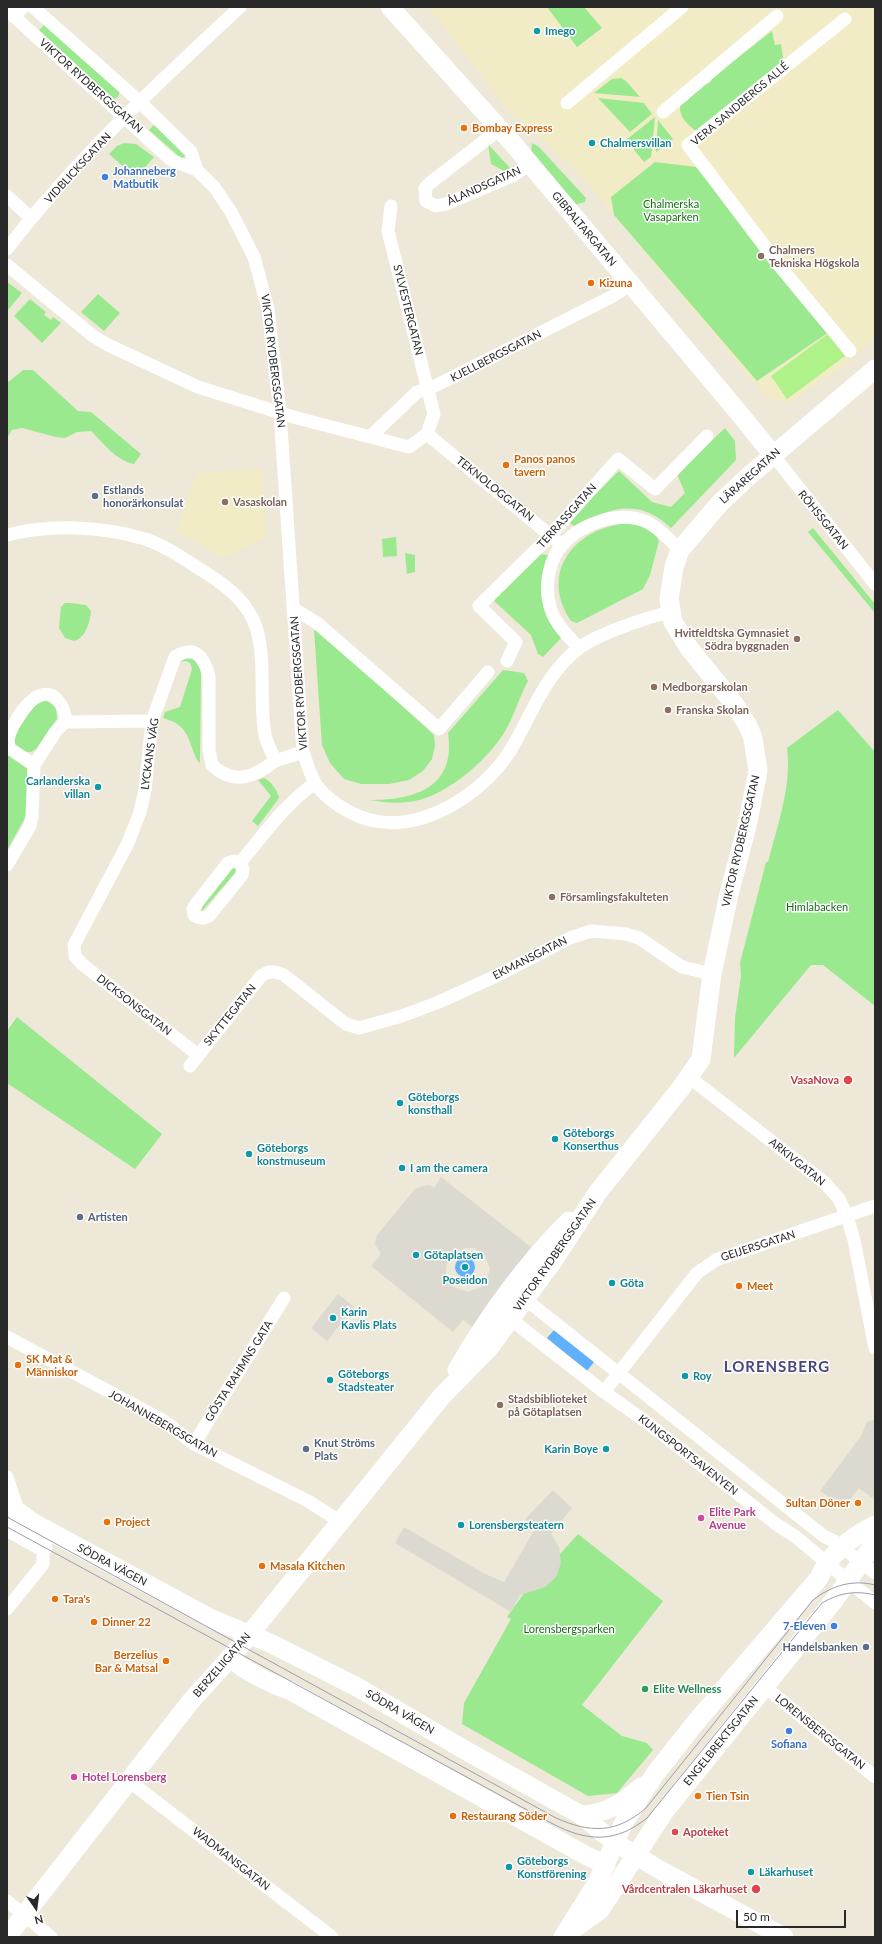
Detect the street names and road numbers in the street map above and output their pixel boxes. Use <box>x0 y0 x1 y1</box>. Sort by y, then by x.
street label: VIKTOR RYDBERGSGATAN <box>37 36 145 136</box>
street label: VERA SANDBERGS ALLÉ <box>689 59 791 149</box>
street label: VIDBLICKSGATAN <box>42 130 114 206</box>
street label: ÅLANDSGATAN <box>445 164 523 208</box>
street label: GIBRALTARGATAN <box>549 189 619 269</box>
street label: SYLVESTERGATAN <box>390 263 426 357</box>
street label: VIKTOR RYDBERGSGATAN <box>258 293 288 429</box>
street label: KJELLBERGSGATAN <box>448 327 544 385</box>
street label: LÄRAREGATAN <box>717 445 783 507</box>
street label: TEKNOLOGGATAN <box>454 454 536 524</box>
street label: TERRASSGATAN <box>535 481 599 551</box>
street label: RÖHSSGATAN <box>795 488 851 552</box>
street label: VIKTOR RYDBERGSGATAN <box>288 615 310 751</box>
street label: LYCKANS VÄG <box>138 717 162 791</box>
street label: VIKTOR RYDBERGSGATAN <box>719 774 763 908</box>
street label: EKMANSGATAN <box>491 934 569 982</box>
street label: DICKSONSGATAN <box>94 972 174 1038</box>
street label: SKYTTEGATAN <box>201 982 259 1048</box>
street label: ARKIVGATAN <box>766 1135 828 1189</box>
street label: VIKTOR RYDBERGSGATAN <box>511 1196 599 1314</box>
street label: GEIJERSGATAN <box>719 1228 797 1264</box>
street label: GÖSTA RAHMNS GATA <box>202 1318 276 1424</box>
street label: JOHANNEBERGSGATAN <box>106 1388 220 1460</box>
street label: KUNGSPORTSAVENYEN <box>636 1412 740 1498</box>
street label: SÖDRA VÄGEN <box>75 1541 149 1589</box>
street label: BERZELIIGATAN <box>190 1630 254 1700</box>
street label: SÖDRA VÄGEN <box>363 1687 437 1737</box>
street label: LORENSBERGSGATAN <box>772 1692 868 1772</box>
street label: ENGELBREKTSGATAN <box>681 1694 761 1788</box>
street label: WADMANSGATAN <box>190 1825 272 1893</box>

